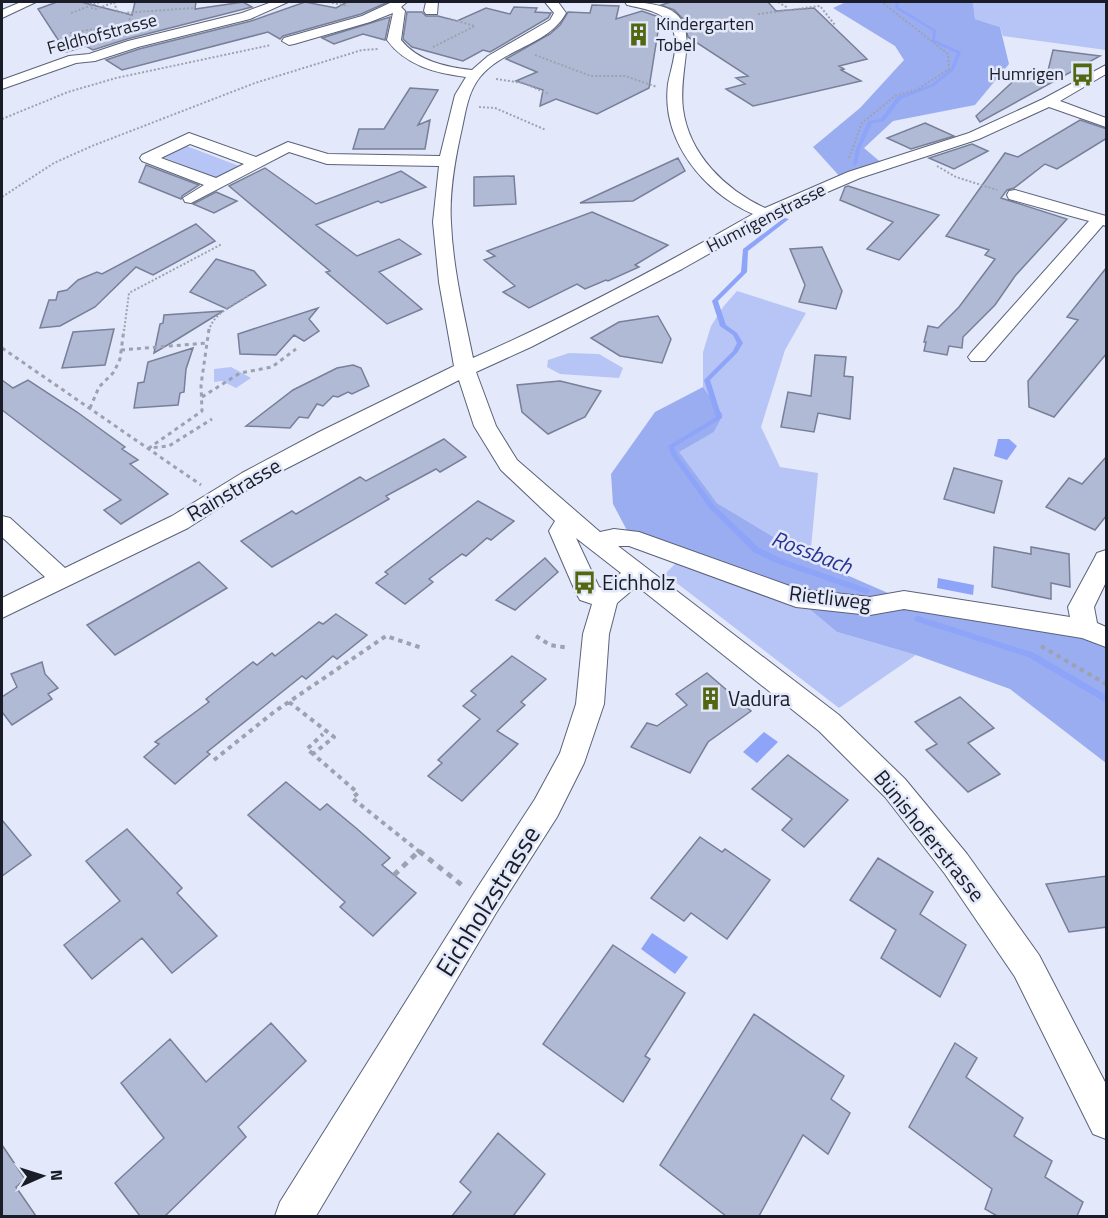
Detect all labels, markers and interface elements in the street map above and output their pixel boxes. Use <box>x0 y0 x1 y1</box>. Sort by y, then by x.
street label: Feldhofstrasse <box>44 6 160 61</box>
place label: Kindergarten Tobel <box>656 10 754 58</box>
building icon: Kindergarten Tobel <box>625 21 651 47</box>
place label: Humrigen <box>989 60 1064 87</box>
bus stop icon: Humrigen <box>1069 61 1095 87</box>
street label: Humrigenstrasse <box>701 176 830 259</box>
street label: Rainstrasse <box>180 449 287 529</box>
water label: Rossbach <box>767 521 858 583</box>
place label: Eichholz <box>602 566 675 598</box>
bus stop icon: Eichholz <box>571 570 597 596</box>
street label: Rietliweg <box>787 576 873 618</box>
place label: Vadura <box>728 682 791 714</box>
building icon: Vadura <box>697 686 723 712</box>
street label: Bünishoferstrasse <box>866 762 993 908</box>
street label: Eichholzstrasse <box>426 818 550 984</box>
north arrow <box>12 1146 72 1206</box>
text: N <box>45 1169 69 1181</box>

